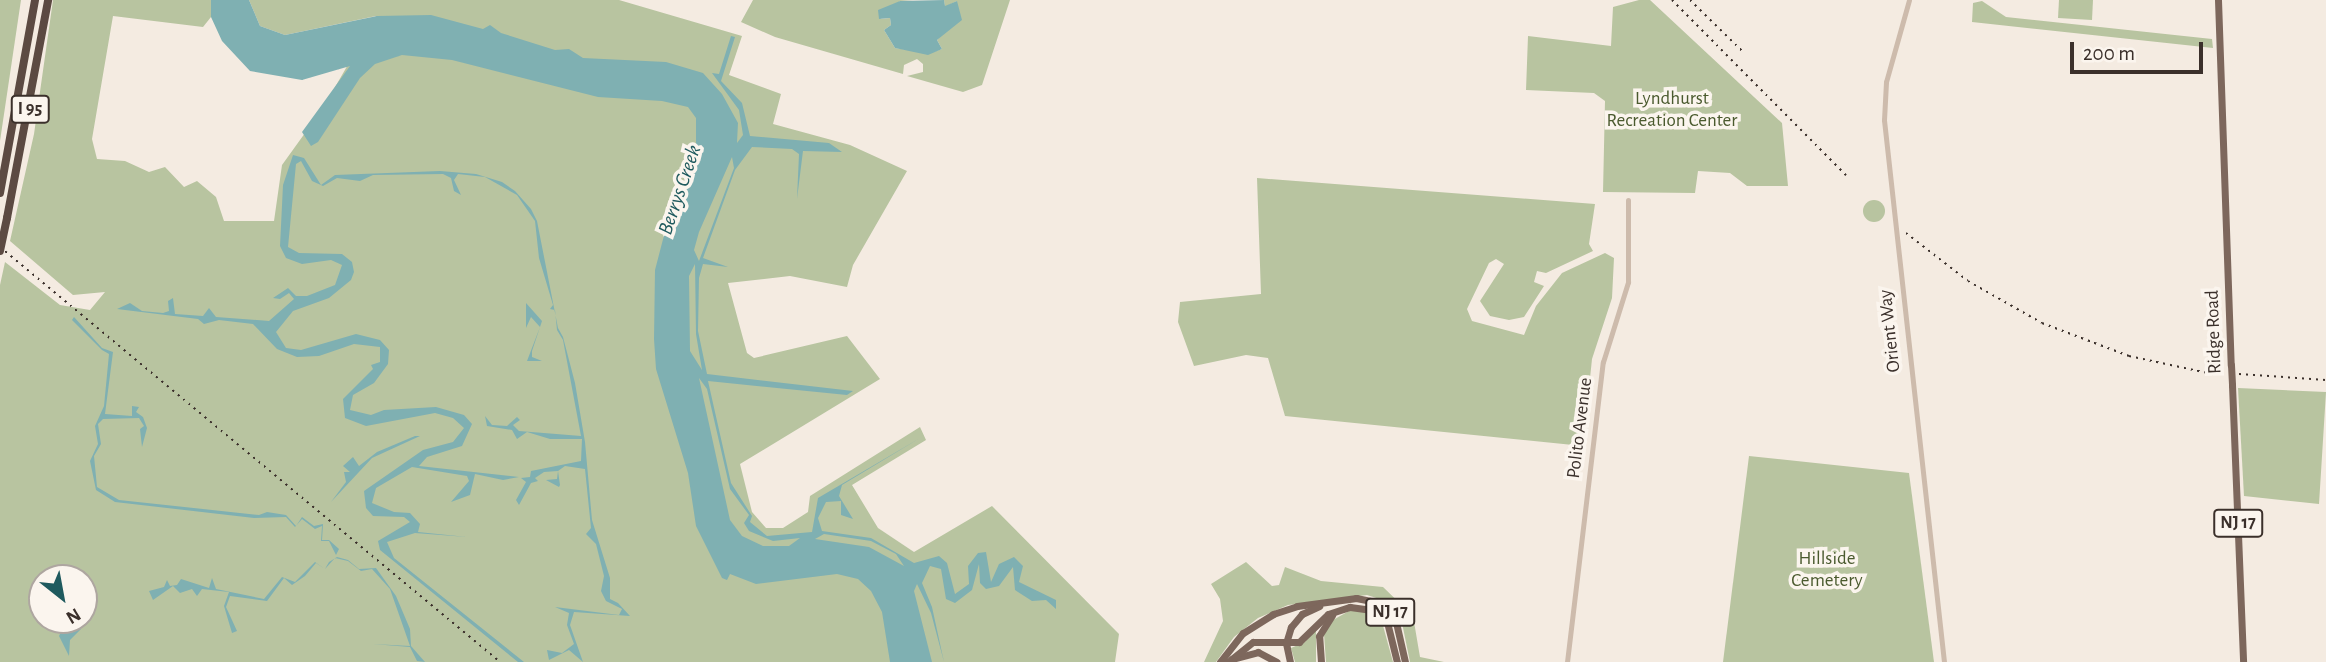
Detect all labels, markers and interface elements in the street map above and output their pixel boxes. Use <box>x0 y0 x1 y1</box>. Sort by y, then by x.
scale bar <box>2074 28 2207 72</box>
text: 200 m <box>2083 43 2135 64</box>
park label: Lyndhurst Recreation Center <box>1607 88 1737 132</box>
road number: I 95 <box>11 94 49 124</box>
water label: Berrys Creek <box>653 142 707 238</box>
street label: Orient Way <box>1874 288 1906 374</box>
street label: Ridge Road <box>2201 290 2227 374</box>
street label: Polito Avenue <box>1563 376 1597 480</box>
road number: NJ 17 <box>2212 508 2264 538</box>
park label: Hillside Cemetery <box>1791 548 1863 592</box>
north arrow <box>28 564 98 634</box>
road number: NJ 17 <box>1364 598 1416 626</box>
text: N <box>62 604 84 627</box>

